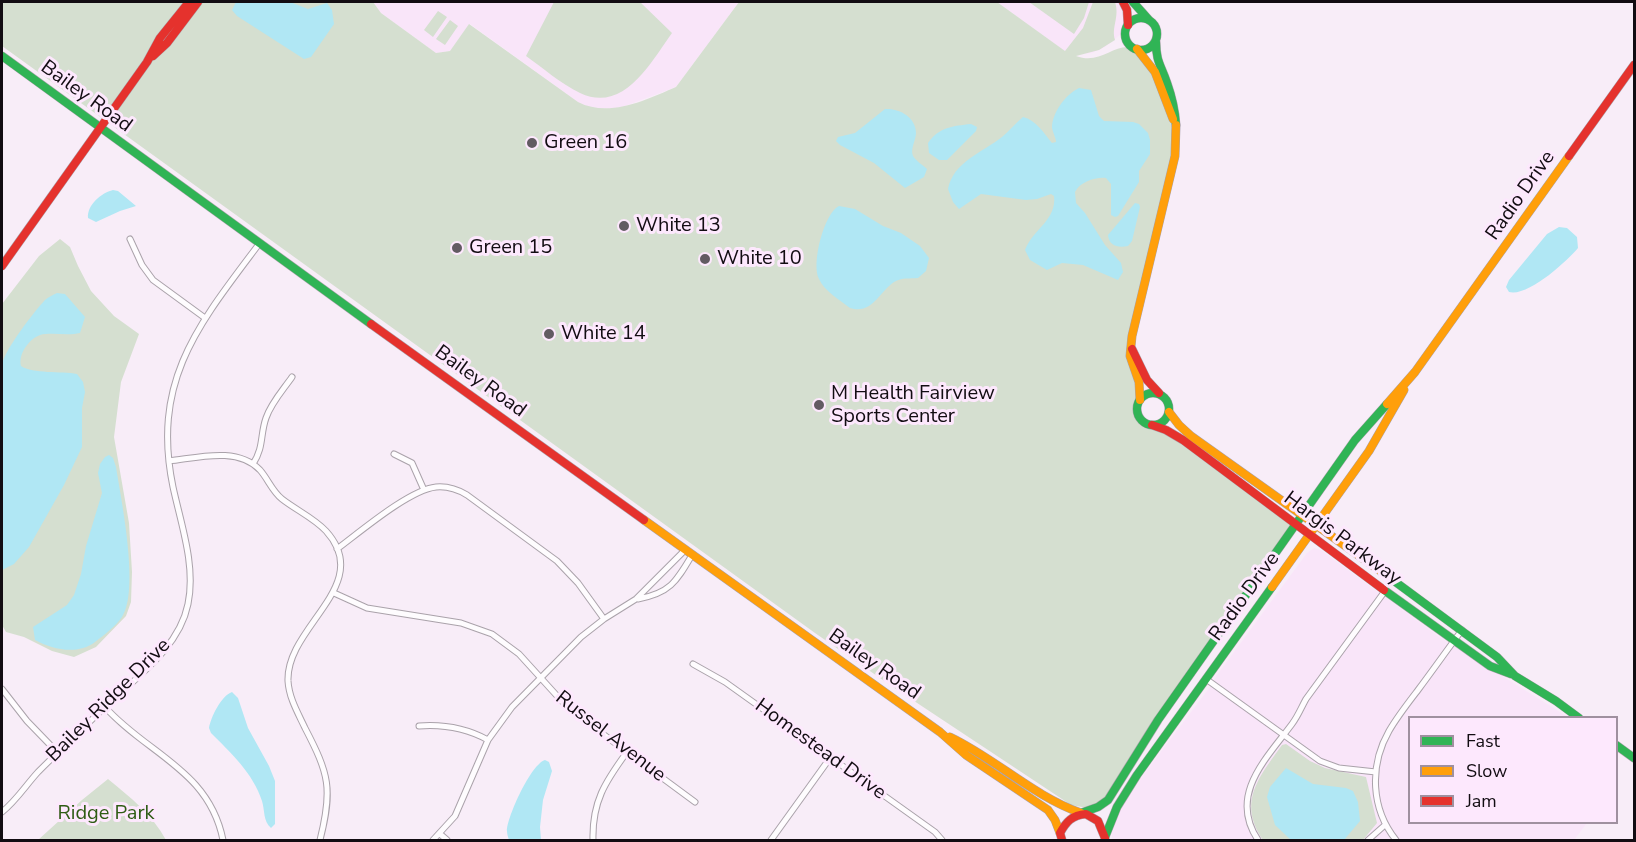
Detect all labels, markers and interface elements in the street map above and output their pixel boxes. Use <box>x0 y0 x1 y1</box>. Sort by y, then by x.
street label: Bailey Road <box>36 56 136 138</box>
place label: Green 16 <box>544 131 627 155</box>
marker: Green 16 <box>525 136 539 150</box>
street label: Radio Drive <box>1481 147 1561 245</box>
place label: White 13 <box>636 214 721 238</box>
marker: White 13 <box>617 219 631 233</box>
place label: Green 15 <box>469 236 552 260</box>
marker: Green 15 <box>450 241 464 255</box>
place label: White 10 <box>717 247 802 271</box>
marker: White 10 <box>698 252 712 266</box>
place label: White 14 <box>561 322 646 346</box>
marker: White 14 <box>542 327 556 341</box>
street label: Bailey Road <box>430 341 530 423</box>
place label: M Health Fairview Sports Center <box>831 382 995 429</box>
marker: M Health Fairview Sports Center <box>812 398 826 412</box>
street label: Hargis Parkway <box>1278 487 1406 591</box>
street label: Radio Drive <box>1205 548 1285 646</box>
street label: Bailey Road <box>823 624 925 706</box>
street label: Bailey Ridge Drive <box>42 634 176 768</box>
street label: Russel Avenue <box>550 686 670 788</box>
street label: Homestead Drive <box>750 694 890 806</box>
legend <box>1408 716 1618 824</box>
text: Fast <box>1466 729 1500 753</box>
text: Slow <box>1466 759 1507 783</box>
text: Jam <box>1466 789 1497 813</box>
park label: Ridge Park <box>57 802 155 826</box>

